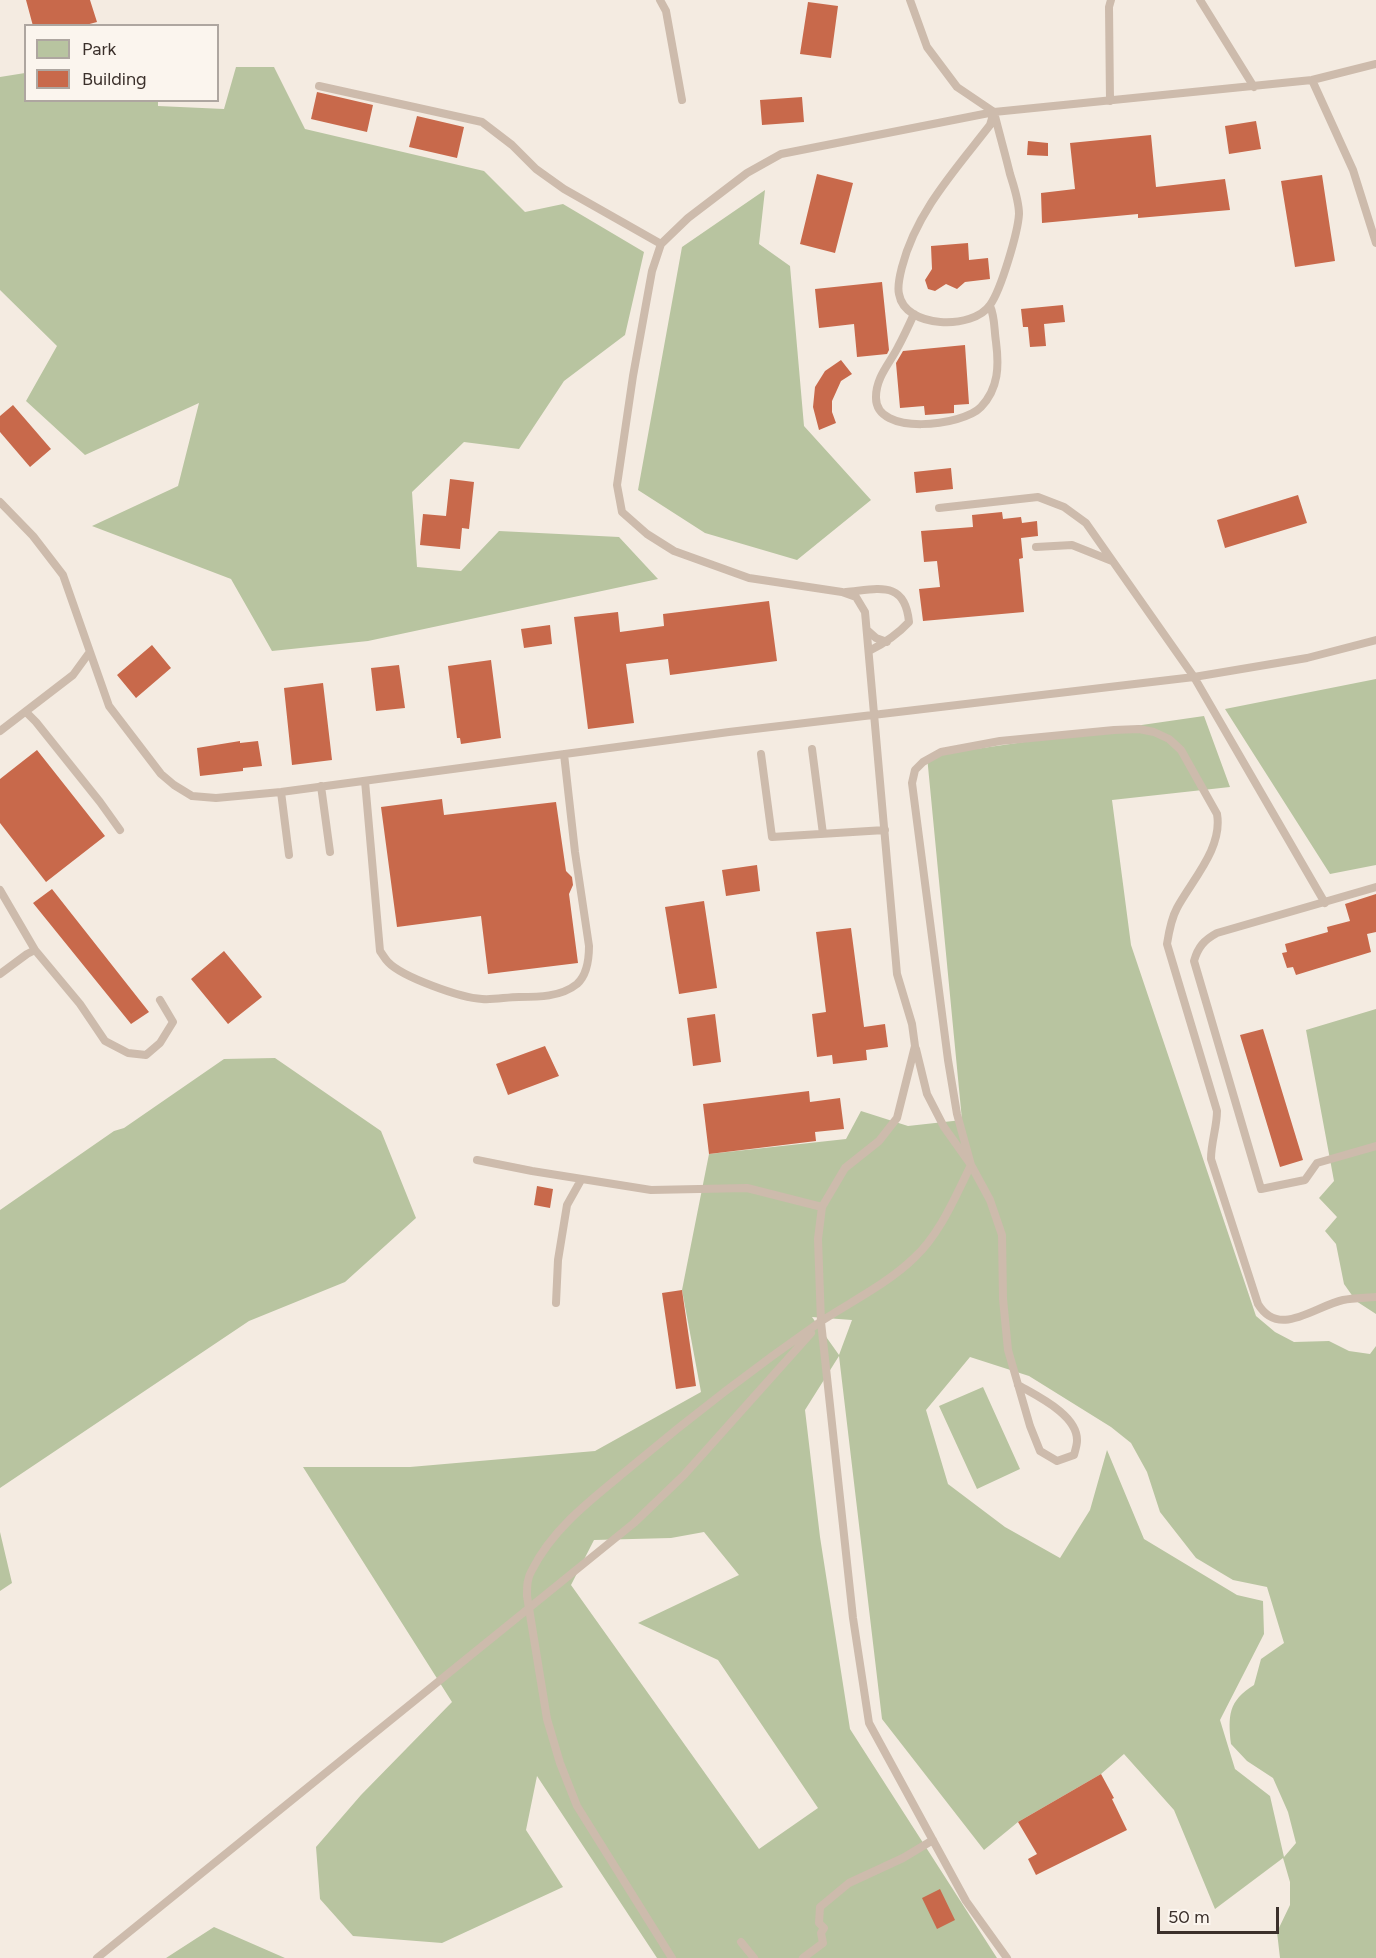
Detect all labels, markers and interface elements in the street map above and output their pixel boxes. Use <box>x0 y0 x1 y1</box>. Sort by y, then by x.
legend <box>24 24 219 102</box>
text: Park <box>82 38 116 60</box>
text: Building <box>82 68 147 90</box>
scale bar <box>1160 1895 1282 1933</box>
text: 50 m <box>1168 1906 1210 1928</box>

